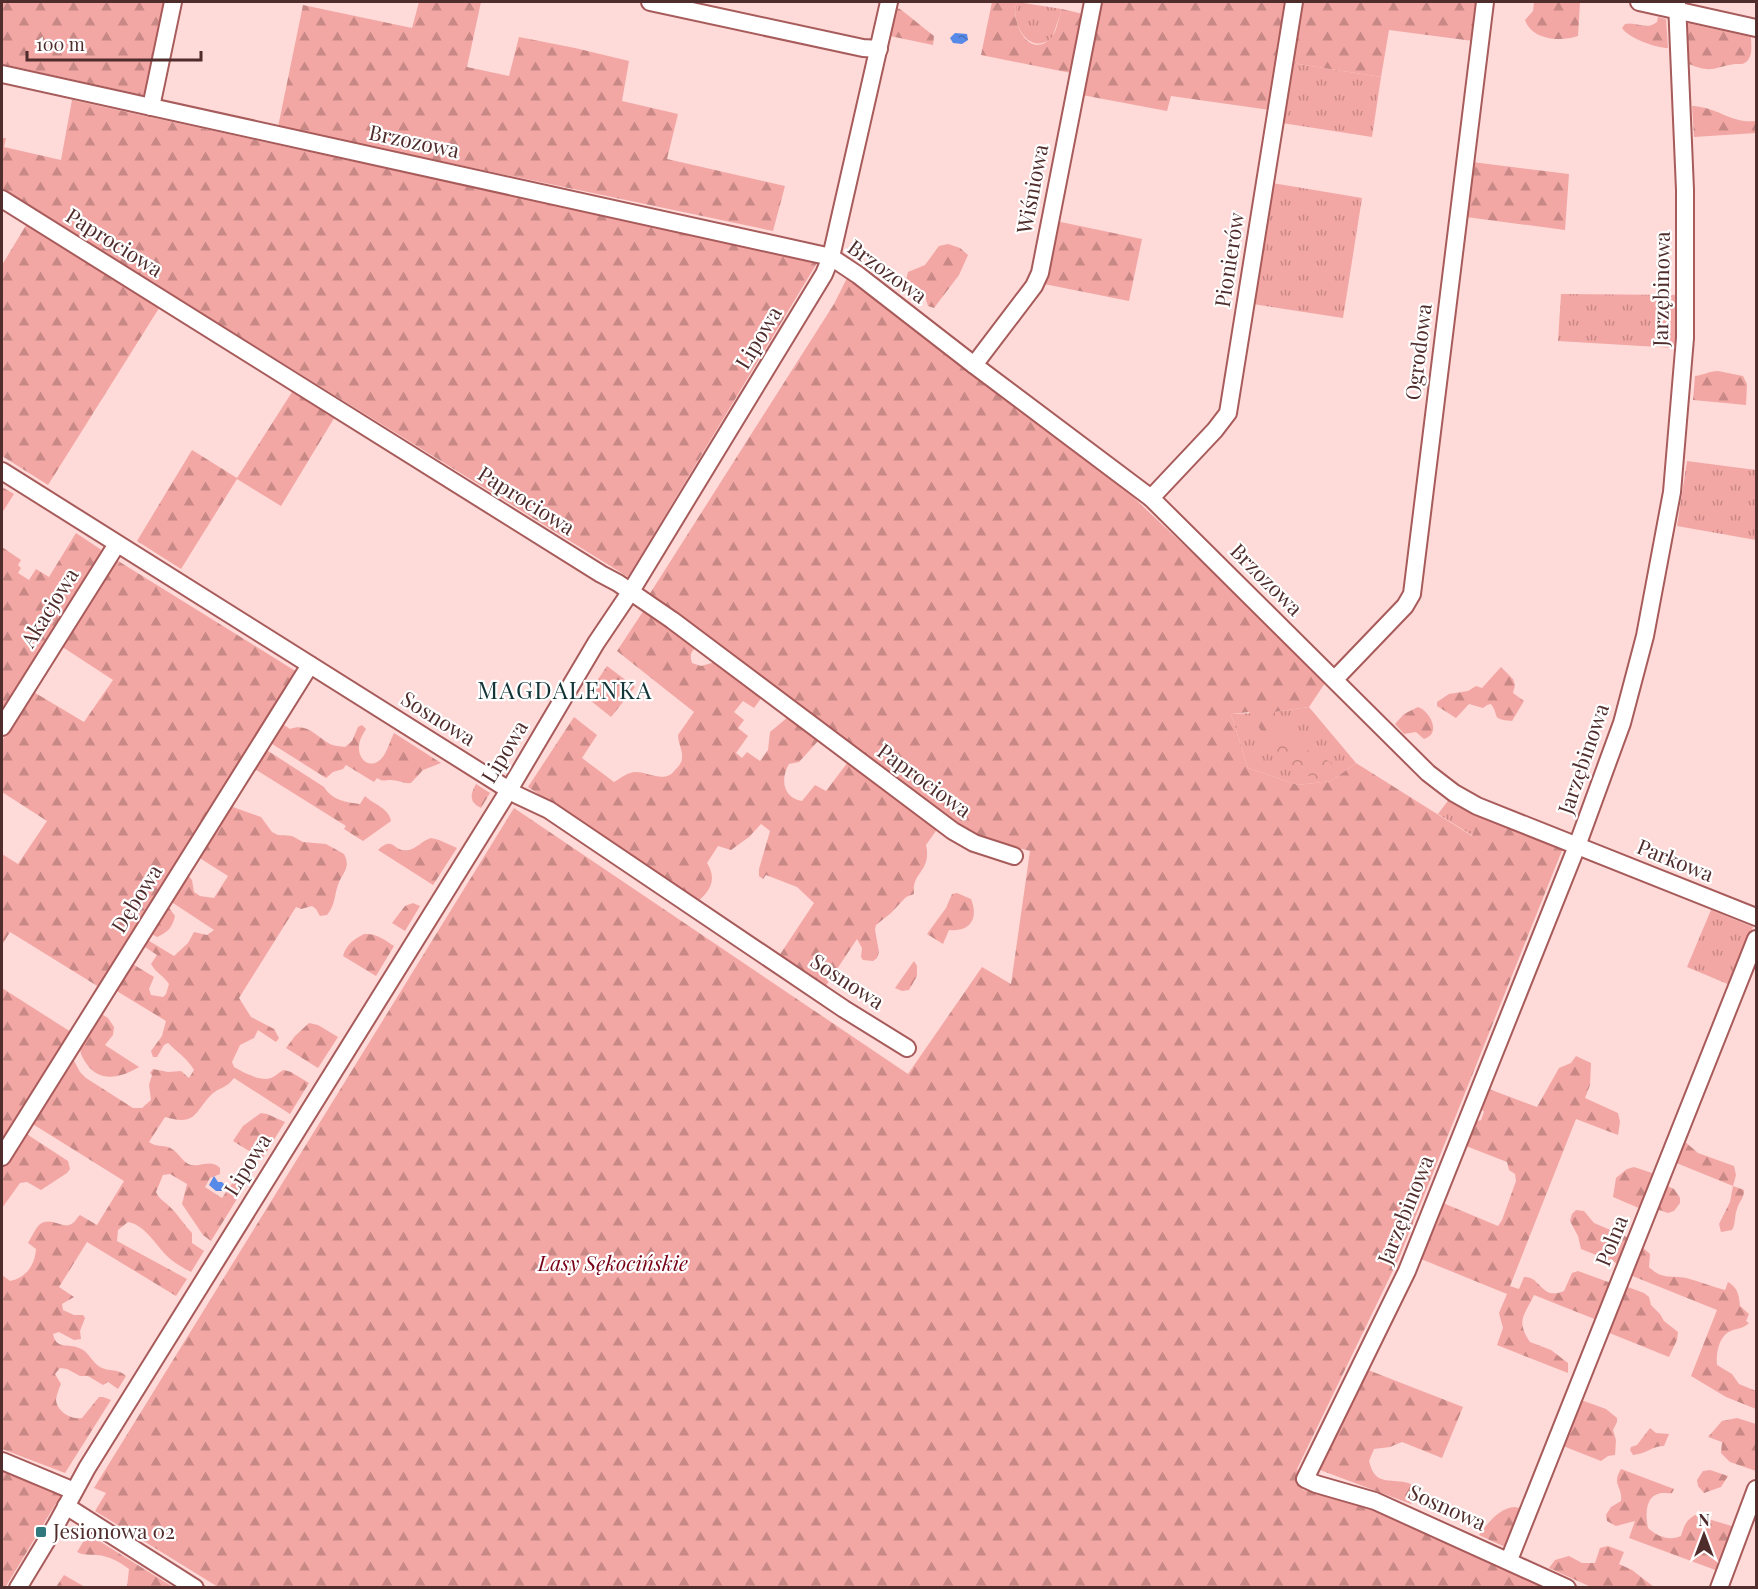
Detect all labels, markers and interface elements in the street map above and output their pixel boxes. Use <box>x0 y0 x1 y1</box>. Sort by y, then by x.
scale bar <box>27 24 201 62</box>
text: 100 m <box>36 32 85 56</box>
street label: Brzozowa <box>367 117 463 163</box>
street label: Wiśniowa <box>1008 141 1054 237</box>
street label: Paprociowa <box>61 200 169 282</box>
street label: Pionierów <box>1207 209 1249 309</box>
street label: Jarzębinowa <box>1645 231 1675 348</box>
street label: Brzozowa <box>843 232 934 309</box>
street label: Lipowa <box>728 300 787 374</box>
street label: Ogrodowa <box>1397 301 1437 402</box>
street label: Paprociowa <box>473 458 581 540</box>
street label: Brzozowa <box>1225 536 1310 621</box>
street label: Akacjowa <box>12 561 84 653</box>
district label: MAGDALENKA <box>477 673 653 705</box>
street label: Sosnowa <box>397 684 482 751</box>
street label: Jarzębinowa <box>1550 699 1614 818</box>
street label: Lipowa <box>474 714 533 788</box>
street label: Paprociowa <box>873 736 978 823</box>
street label: Parkowa <box>1633 831 1719 887</box>
street label: Dębowa <box>103 858 167 937</box>
street label: Sosnowa <box>806 946 891 1015</box>
street label: Lipowa <box>216 1127 277 1200</box>
street label: Jarzębinowa <box>1369 1150 1439 1269</box>
street label: Polna <box>1587 1210 1633 1270</box>
park label: Lasy Sękocińskie <box>537 1248 688 1276</box>
street label: Sosnowa <box>1404 1477 1492 1536</box>
north arrow <box>1674 1505 1734 1565</box>
text: N <box>1698 1509 1710 1530</box>
place label: Jesionowa 02 <box>52 1516 175 1544</box>
marker: Jesionowa 02 <box>34 1525 48 1539</box>

